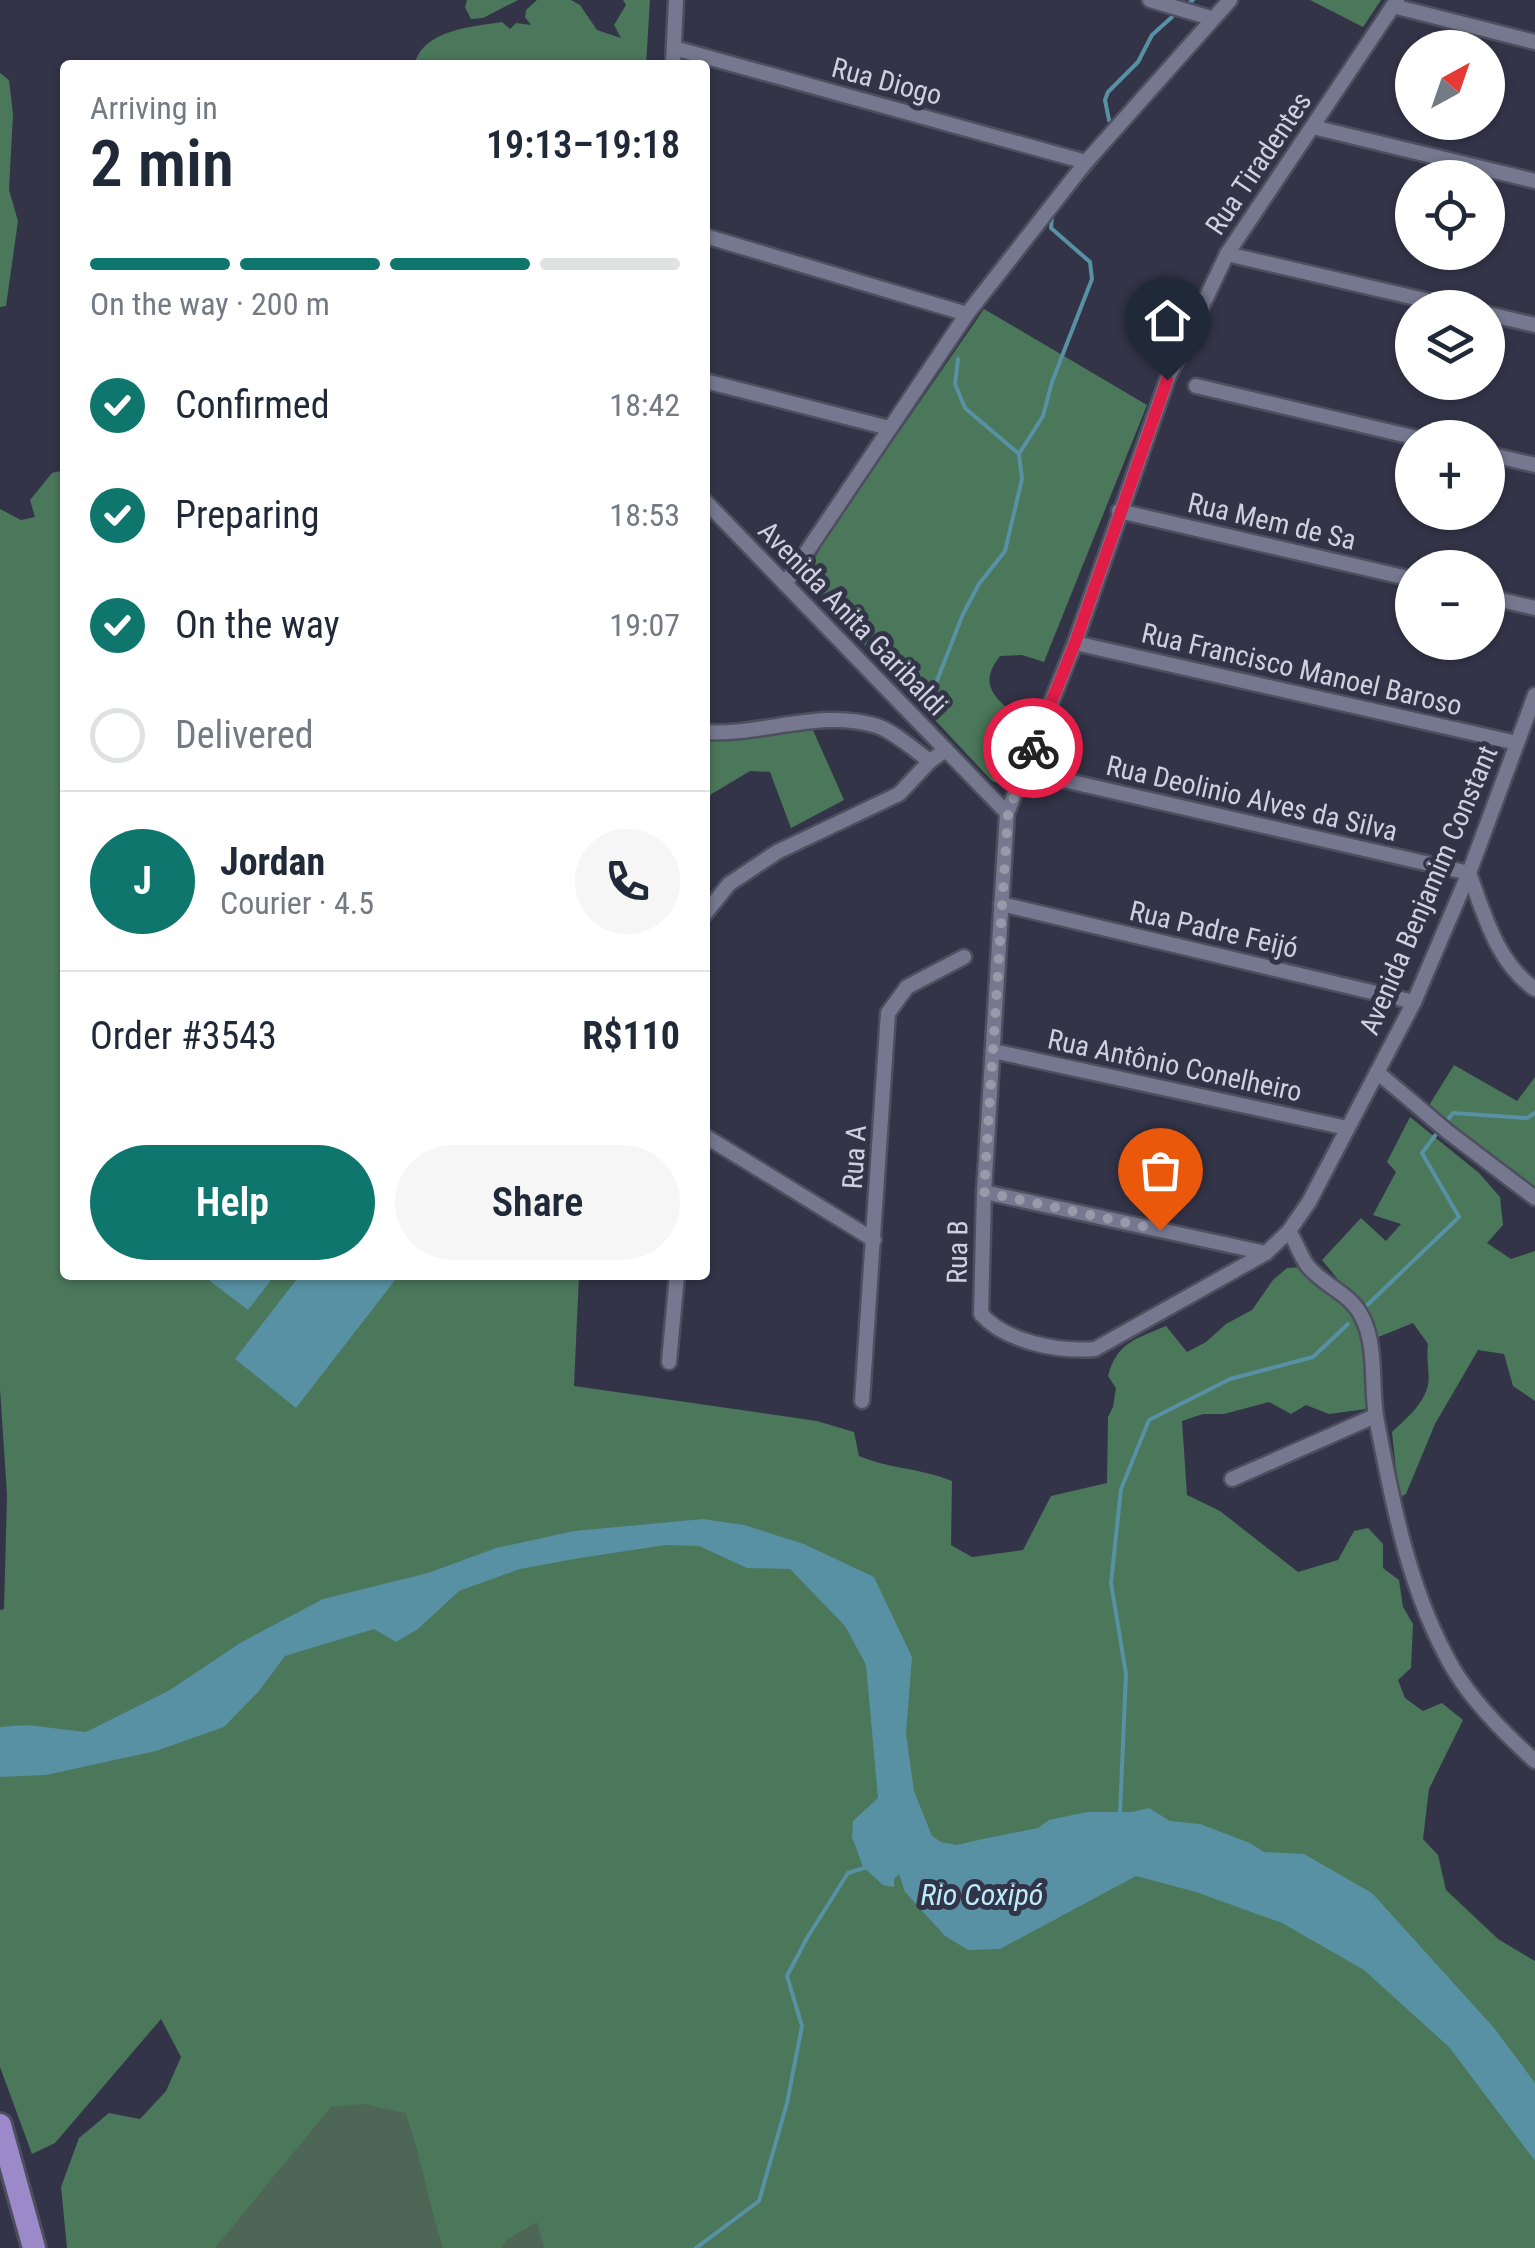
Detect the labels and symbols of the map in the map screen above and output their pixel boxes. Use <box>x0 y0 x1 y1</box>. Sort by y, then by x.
north arrow <box>1395 30 1505 140</box>
street label: Rua Diogo <box>828 51 946 112</box>
street label: Rua Tiradentes <box>1199 86 1318 241</box>
pin <box>1125 278 1210 381</box>
street label: Rua Mem de Sa <box>1185 486 1359 557</box>
street label: Avenida Anita Garibaldi <box>751 514 954 722</box>
street label: Rua Francisco Manoel Baroso <box>1138 617 1465 722</box>
courier <box>983 698 1083 798</box>
street label: Avenida Benjamim Constant <box>1353 741 1504 1040</box>
street label: Rua Deolinio Alves da Silva <box>1103 749 1401 848</box>
street label: Rua Padre Feijó <box>1126 894 1301 965</box>
street label: Rua Antônio Conelheiro <box>1045 1022 1305 1109</box>
street label: Rua A <box>836 1124 873 1190</box>
pin <box>1118 1128 1203 1231</box>
street label: Rua B <box>940 1220 975 1284</box>
water label: Rio Coxipó <box>921 1877 1043 1912</box>

